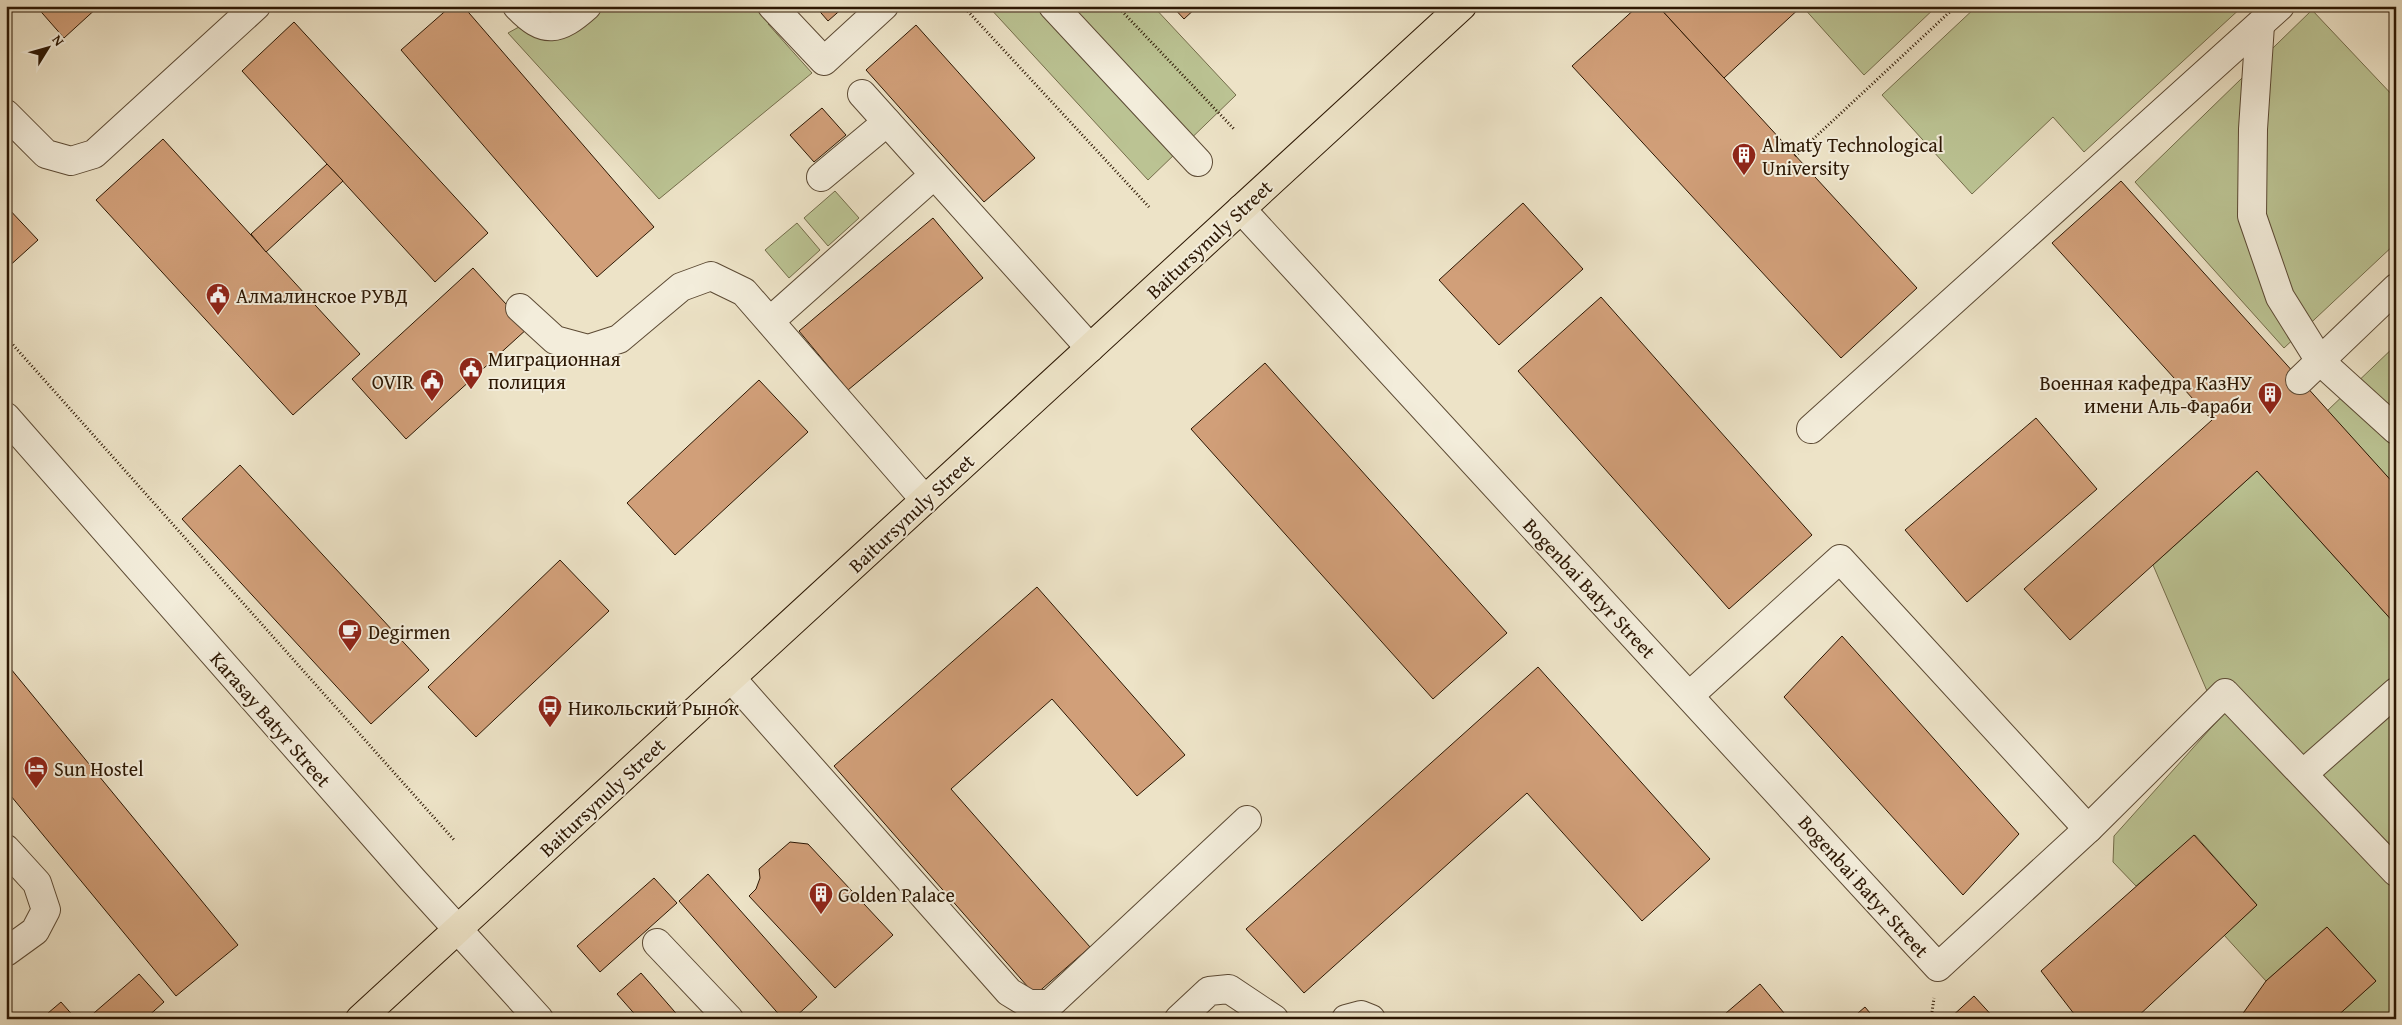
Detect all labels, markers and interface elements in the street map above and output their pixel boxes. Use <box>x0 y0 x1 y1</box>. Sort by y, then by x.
north arrow <box>22 22 72 72</box>
text: N <box>48 30 70 50</box>
place label: Almaty Technological University <box>1762 130 1944 182</box>
building icon: Almaty Technological University <box>1731 142 1757 176</box>
street label: Baitursynuly Street <box>1139 173 1279 305</box>
place label: Алмалинское РУВД <box>236 281 408 310</box>
public building icon: Алмалинское РУВД <box>205 282 231 316</box>
place label: Миграционная полиция <box>488 344 621 396</box>
public building icon: Миграционная полиция <box>458 356 484 390</box>
place label: OVIR <box>372 367 414 396</box>
public building icon: OVIR <box>419 368 445 402</box>
place label: Военная кафедра КазНУ имени Аль-Фараби <box>2039 368 2253 420</box>
building icon: Военная кафедра КазНУ имени Аль-Фараби <box>2257 381 2283 415</box>
street label: Baitursynuly Street <box>841 447 981 579</box>
street label: Bogenbai Batyr Street <box>1517 511 1663 665</box>
place label: Degirmen <box>368 617 450 646</box>
cafe icon: Degirmen <box>337 618 363 652</box>
street label: Karasay Batyr Street <box>204 645 338 793</box>
place label: Никольский Рынок <box>568 693 739 722</box>
bus stop icon: Никольский Рынок <box>537 694 563 728</box>
street label: Baitursynuly Street <box>532 731 672 863</box>
place label: Sun Hostel <box>54 754 144 783</box>
hotel icon: Sun Hostel <box>23 755 49 789</box>
street label: Bogenbai Batyr Street <box>1792 808 1936 964</box>
place label: Golden Palace <box>838 880 955 909</box>
building icon: Golden Palace <box>808 881 834 915</box>

